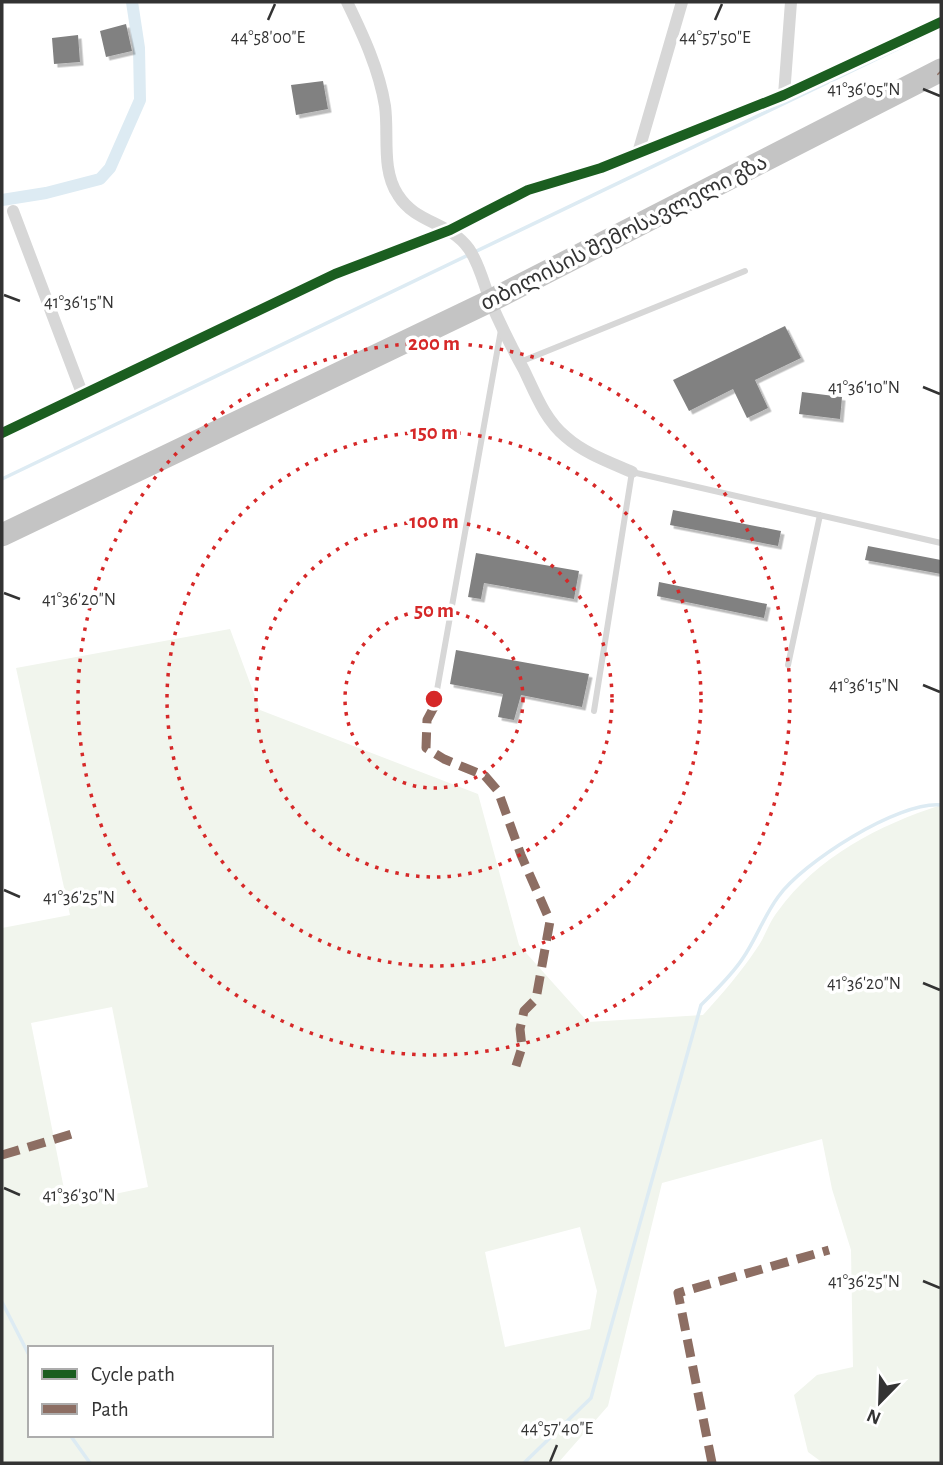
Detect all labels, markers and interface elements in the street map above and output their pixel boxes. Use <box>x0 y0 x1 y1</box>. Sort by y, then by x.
text: 44°58'00"E <box>231 29 306 47</box>
text: 44°57'50"E <box>679 29 751 47</box>
text: 41°36'05"N <box>827 81 901 99</box>
street label: თბილისის შემოსავლელი გზა <box>477 151 772 316</box>
text: 41°36'15"N <box>44 294 114 312</box>
text: 200 m <box>408 333 460 354</box>
text: 41°36'10"N <box>828 379 900 397</box>
text: 150 m <box>410 422 458 443</box>
text: 100 m <box>409 511 459 532</box>
text: 41°36'20"N <box>42 591 116 609</box>
text: 50 m <box>414 600 454 621</box>
text: 41°36'15"N <box>829 677 899 695</box>
centre of rings <box>422 687 446 711</box>
text: 41°36'25"N <box>43 889 115 907</box>
text: 41°36'20"N <box>827 975 901 993</box>
text: 41°36'30"N <box>42 1187 116 1205</box>
text: 41°36'25"N <box>828 1273 900 1291</box>
legend <box>28 1346 273 1437</box>
text: Cycle path <box>91 1364 175 1385</box>
north arrow <box>845 1367 915 1437</box>
text: Path <box>91 1399 129 1420</box>
text: N <box>864 1405 884 1428</box>
text: 44°57'40"E <box>521 1420 594 1438</box>

